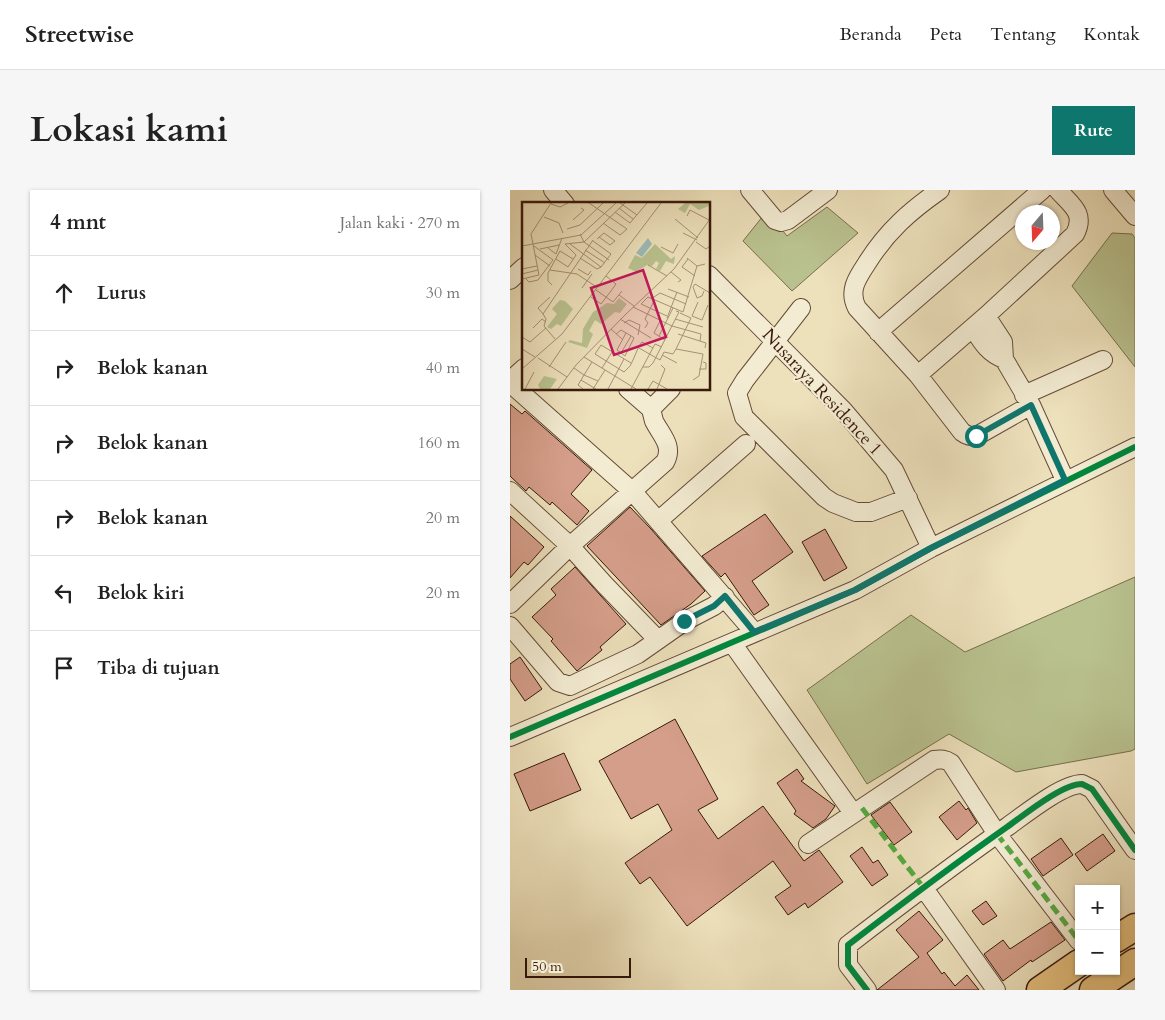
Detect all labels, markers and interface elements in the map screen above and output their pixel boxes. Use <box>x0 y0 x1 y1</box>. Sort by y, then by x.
text: Streetwise <box>25 18 134 51</box>
text: Beranda <box>840 22 902 47</box>
text: Peta <box>930 22 962 47</box>
text: Tentang <box>990 22 1056 47</box>
text: Kontak <box>1084 22 1140 47</box>
text: Lokasi kami <box>30 106 228 154</box>
button: Rute <box>1052 106 1135 155</box>
inset map <box>522 202 710 390</box>
north arrow <box>1015 205 1060 250</box>
text: 4 mnt <box>50 208 106 237</box>
text: Jalan kaki · 270 m <box>340 212 460 234</box>
icon: ahead <box>50 279 78 307</box>
text: Lurus <box>97 280 146 306</box>
text: 30 m <box>426 282 460 304</box>
street label: Nusaraya Residence 1 <box>756 323 888 461</box>
icon: right <box>50 354 78 382</box>
text: Belok kanan <box>97 355 208 381</box>
text: 40 m <box>426 357 460 379</box>
route start <box>965 425 988 448</box>
icon: right <box>50 429 78 457</box>
text: Belok kanan <box>97 430 208 456</box>
text: 160 m <box>418 432 460 454</box>
icon: right <box>50 504 78 532</box>
text: Belok kanan <box>97 505 208 531</box>
text: 20 m <box>426 507 460 529</box>
icon: left <box>50 579 78 607</box>
text: Belok kiri <box>97 580 184 606</box>
text: 20 m <box>426 582 460 604</box>
route end <box>673 610 696 633</box>
icon: arrive <box>50 654 78 682</box>
text: Tiba di tujuan <box>97 655 220 681</box>
map controls <box>1075 885 1120 975</box>
button: + <box>1075 885 1120 930</box>
button: − <box>1075 930 1120 975</box>
scale bar <box>525 955 631 978</box>
text: 50 m <box>532 957 562 976</box>

